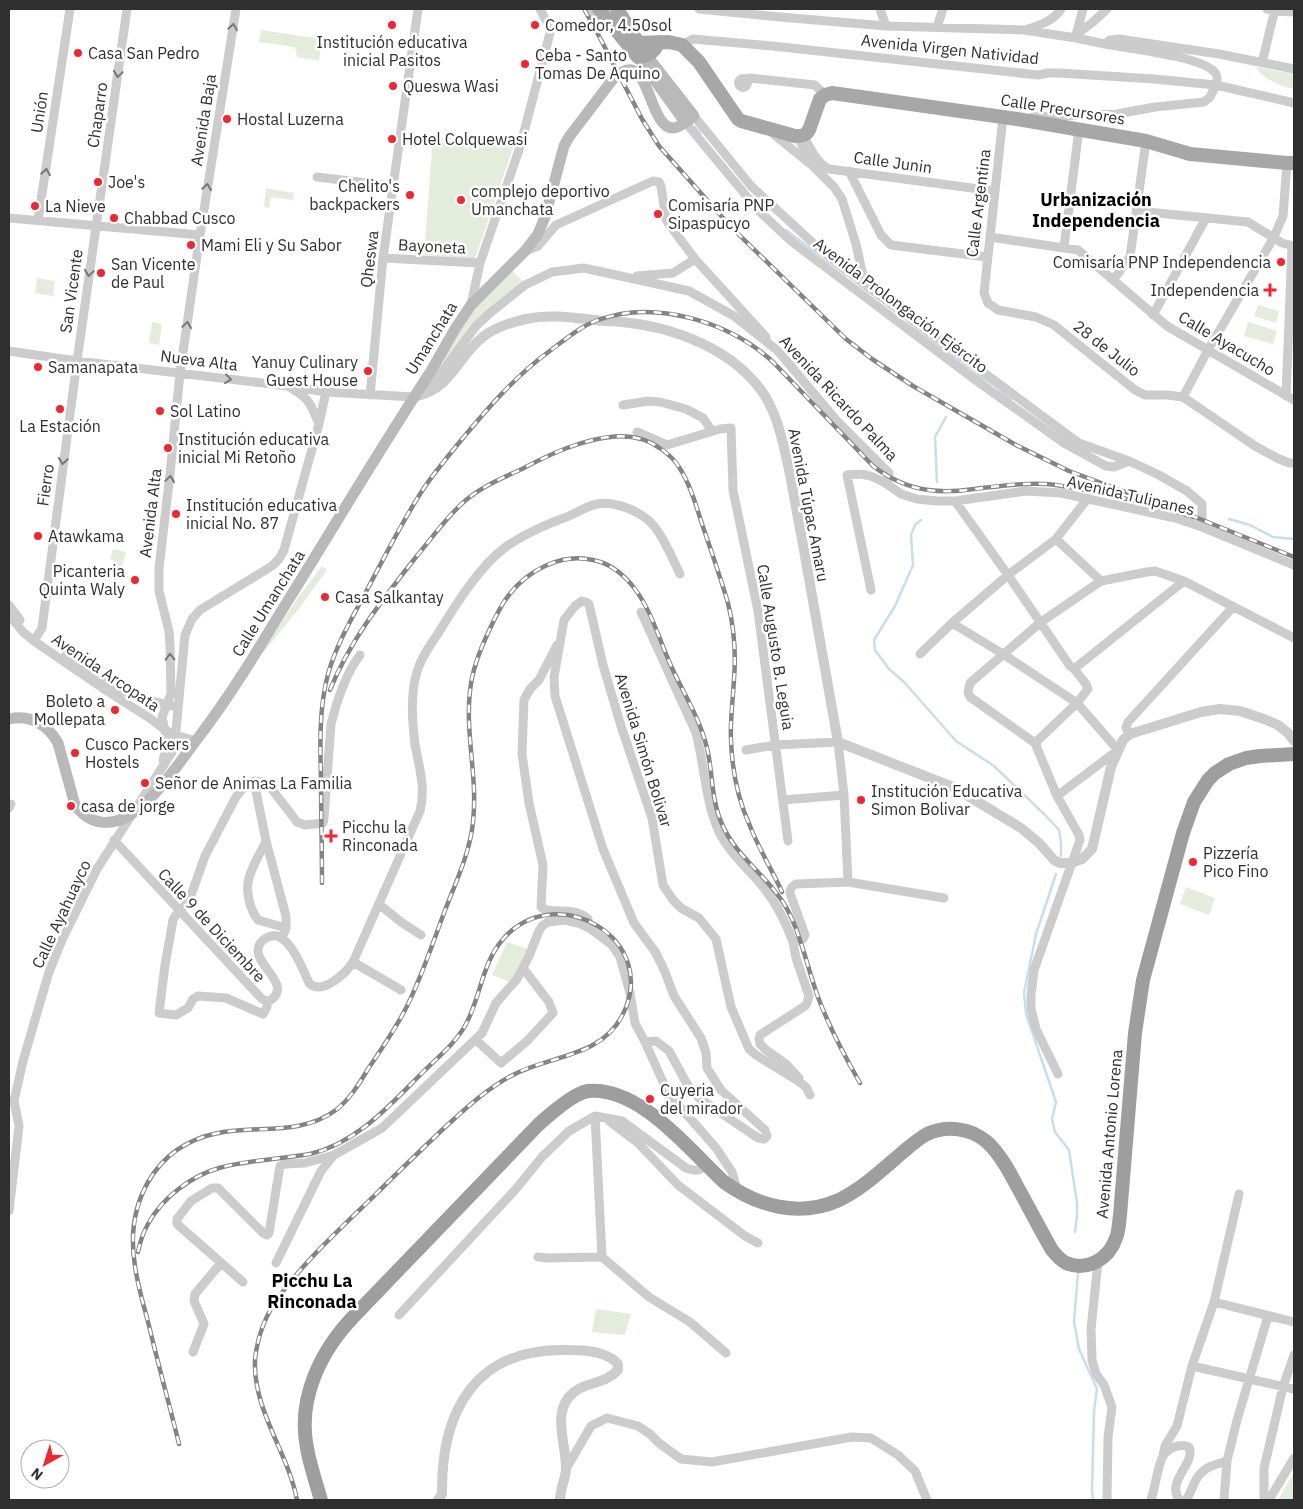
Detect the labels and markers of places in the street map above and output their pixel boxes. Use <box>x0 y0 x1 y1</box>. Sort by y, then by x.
place label: Comedor, 4.50sol <box>545 15 672 35</box>
marker: Institución educativa inicial Pasitos <box>386 19 398 31</box>
marker: Comedor, 4.50sol <box>529 19 541 31</box>
place label: Institución educativa inicial Pasitos <box>317 32 468 70</box>
place label: Casa San Pedro <box>88 43 200 63</box>
place label: Ceba - Santo Tomas De Aquino <box>535 45 660 83</box>
marker: Casa San Pedro <box>72 47 84 59</box>
marker: Ceba - Santo Tomas De Aquino <box>519 58 531 70</box>
place label: Queswa Wasi <box>403 76 499 96</box>
marker: Queswa Wasi <box>387 80 399 92</box>
place label: Hostal Luzerna <box>237 109 344 129</box>
marker: Hostal Luzerna <box>221 113 233 125</box>
place label: Hotel Colquewasi <box>402 129 528 149</box>
marker: Hotel Colquewasi <box>386 133 398 145</box>
place label: Joe's <box>108 172 145 192</box>
marker: Joe's <box>92 176 104 188</box>
place label: Chelito's backpackers <box>309 176 400 214</box>
place label: complejo deportivo Umanchata <box>471 181 610 219</box>
marker: Chelito's backpackers <box>404 189 416 201</box>
marker: complejo deportivo Umanchata <box>455 194 467 206</box>
place label: Comisaría PNP Sipaspucyo <box>668 195 774 233</box>
place label: La Nieve <box>45 196 106 216</box>
marker: La Nieve <box>29 200 41 212</box>
place label: Chabbad Cusco <box>124 208 235 228</box>
marker: Comisaría PNP Sipaspucyo <box>652 208 664 220</box>
marker: Chabbad Cusco <box>108 212 120 224</box>
place label: Mami Eli y Su Sabor <box>201 235 342 255</box>
marker: Mami Eli y Su Sabor <box>185 239 197 251</box>
place label: Comisaría PNP Independencia <box>1053 252 1271 272</box>
place label: San Vicente de Paul <box>111 254 196 292</box>
marker: Comisaría PNP Independencia <box>1275 256 1287 268</box>
marker: San Vicente de Paul <box>95 267 107 279</box>
place label: Independencia <box>1151 280 1259 300</box>
marker: Independencia <box>1263 283 1277 297</box>
place label: Yanuy Culinary Guest House <box>252 352 358 390</box>
place label: Samanapata <box>48 357 138 377</box>
marker: Samanapata <box>32 361 44 373</box>
marker: Yanuy Culinary Guest House <box>362 365 374 377</box>
place label: Sol Latino <box>170 401 241 421</box>
marker: La Estación <box>54 403 66 415</box>
marker: Sol Latino <box>154 405 166 417</box>
place label: La Estación <box>19 416 101 436</box>
place label: Institución educativa inicial Mi Retoño <box>178 429 329 467</box>
marker: Institución educativa inicial Mi Retoño <box>162 442 174 454</box>
place label: Institución educativa inicial No. 87 <box>186 495 337 533</box>
marker: Institución educativa inicial No. 87 <box>170 508 182 520</box>
place label: Atawkama <box>48 526 124 546</box>
marker: Atawkama <box>32 530 44 542</box>
place label: Picanteria Quinta Waly <box>39 561 125 599</box>
marker: Picanteria Quinta Waly <box>129 574 141 586</box>
place label: Casa Salkantay <box>335 587 444 607</box>
marker: Casa Salkantay <box>319 591 331 603</box>
place label: Boleto a Mollepata <box>34 691 105 729</box>
marker: Boleto a Mollepata <box>109 704 121 716</box>
place label: Cusco Packers Hostels <box>85 734 189 772</box>
marker: Cusco Packers Hostels <box>69 747 81 759</box>
place label: Señor de Animas La Familia <box>155 773 353 793</box>
marker: Señor de Animas La Familia <box>139 777 151 789</box>
place label: Institución Educativa Simon Bolivar <box>871 781 1023 819</box>
marker: Institución Educativa Simon Bolivar <box>855 794 867 806</box>
place label: casa de jorge <box>81 796 175 816</box>
marker: casa de jorge <box>65 800 77 812</box>
place label: Picchu la Rinconada <box>342 817 418 855</box>
marker: Picchu la Rinconada <box>324 829 338 843</box>
place label: Pizzería Pico Fino <box>1203 843 1268 881</box>
marker: Pizzería Pico Fino <box>1187 856 1199 868</box>
place label: Cuyeria del mirador <box>660 1080 743 1118</box>
marker: Cuyeria del mirador <box>644 1093 656 1105</box>

